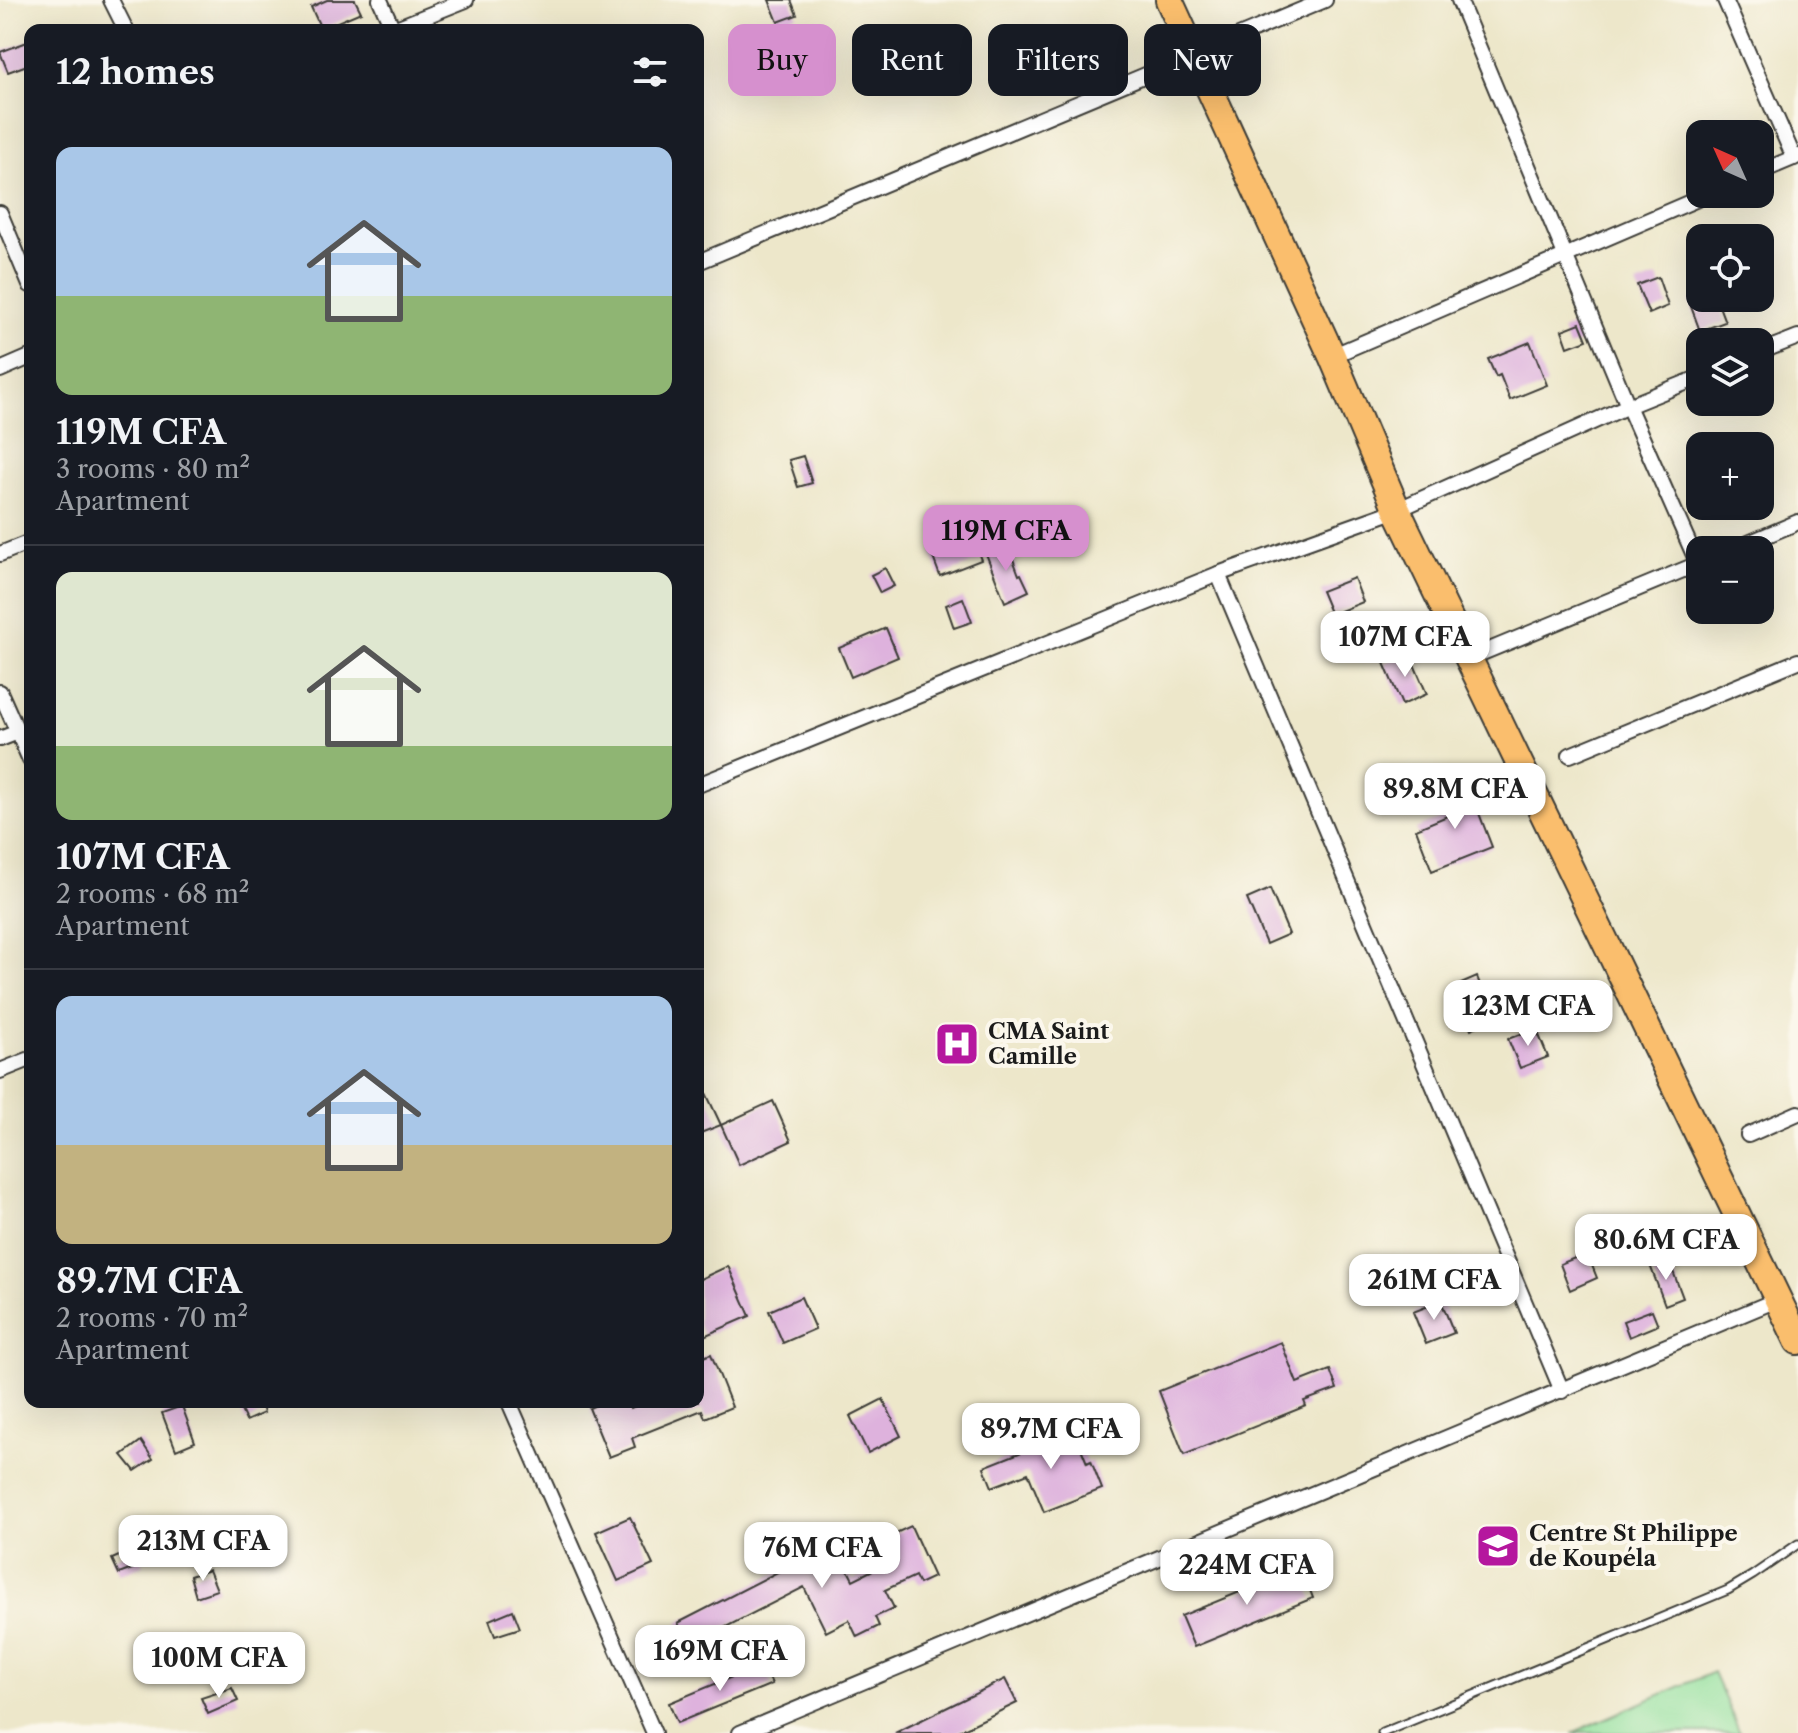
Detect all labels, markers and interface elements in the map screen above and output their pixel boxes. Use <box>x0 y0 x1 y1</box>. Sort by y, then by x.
chip: Buy <box>728 24 836 96</box>
chip: Rent <box>852 24 972 96</box>
chip: Filters <box>988 24 1128 96</box>
chip: New <box>1144 24 1261 96</box>
icon: filters <box>628 50 672 94</box>
text: 12 homes <box>56 51 215 93</box>
north arrow <box>1686 120 1774 208</box>
map controls <box>1686 120 1774 624</box>
icon: home <box>292 199 436 343</box>
button: locate <box>1686 224 1774 312</box>
button: layers <box>1686 328 1774 416</box>
text: 119M CFA <box>56 411 226 453</box>
button: + <box>1686 432 1774 520</box>
text: 3 rooms · 80 m² <box>56 453 250 485</box>
text: Apartment <box>56 485 189 517</box>
pin: 119M CFA <box>923 505 1089 573</box>
text: 119M CFA <box>941 515 1071 547</box>
button: − <box>1686 536 1774 624</box>
pin: 107M CFA <box>1322 611 1488 679</box>
text: 107M CFA <box>1339 621 1471 653</box>
icon: home <box>292 624 436 768</box>
pin: 89.8M CFA <box>1363 763 1547 831</box>
text: 89.8M CFA <box>1383 773 1527 805</box>
text: 107M CFA <box>56 836 230 878</box>
text: 2 rooms · 68 m² <box>56 878 249 910</box>
text: Apartment <box>56 910 189 942</box>
pin: 123M CFA <box>1445 980 1611 1048</box>
text: 123M CFA <box>1462 990 1594 1022</box>
place label: CMA Saint Camille <box>988 1018 1109 1070</box>
hospital icon: CMA Saint Camille <box>933 1020 981 1068</box>
icon: home <box>292 1048 436 1192</box>
pin: 80.6M CFA <box>1574 1214 1758 1282</box>
text: 80.6M CFA <box>1593 1224 1739 1256</box>
pin: 261M CFA <box>1351 1254 1517 1322</box>
text: 89.7M CFA <box>56 1260 242 1302</box>
text: 261M CFA <box>1367 1264 1501 1296</box>
text: 2 rooms · 70 m² <box>56 1302 248 1334</box>
text: Apartment <box>56 1334 189 1366</box>
pin: 89.7M CFA <box>959 1403 1143 1471</box>
text: 89.7M CFA <box>980 1413 1122 1445</box>
pin: 213M CFA <box>120 1515 286 1583</box>
place label: Centre St Philippe de Koupéla <box>1529 1520 1738 1572</box>
pin: 76M CFA <box>748 1522 896 1590</box>
school or university icon: Centre St Philippe de Koupéla <box>1474 1522 1522 1570</box>
text: 213M CFA <box>137 1525 269 1557</box>
text: 76M CFA <box>762 1532 882 1564</box>
pin: 224M CFA <box>1164 1539 1330 1607</box>
text: 224M CFA <box>1178 1549 1316 1581</box>
pin: 169M CFA <box>637 1625 803 1693</box>
pin: 100M CFA <box>136 1632 302 1700</box>
text: 169M CFA <box>653 1635 787 1667</box>
text: 100M CFA <box>151 1642 287 1674</box>

